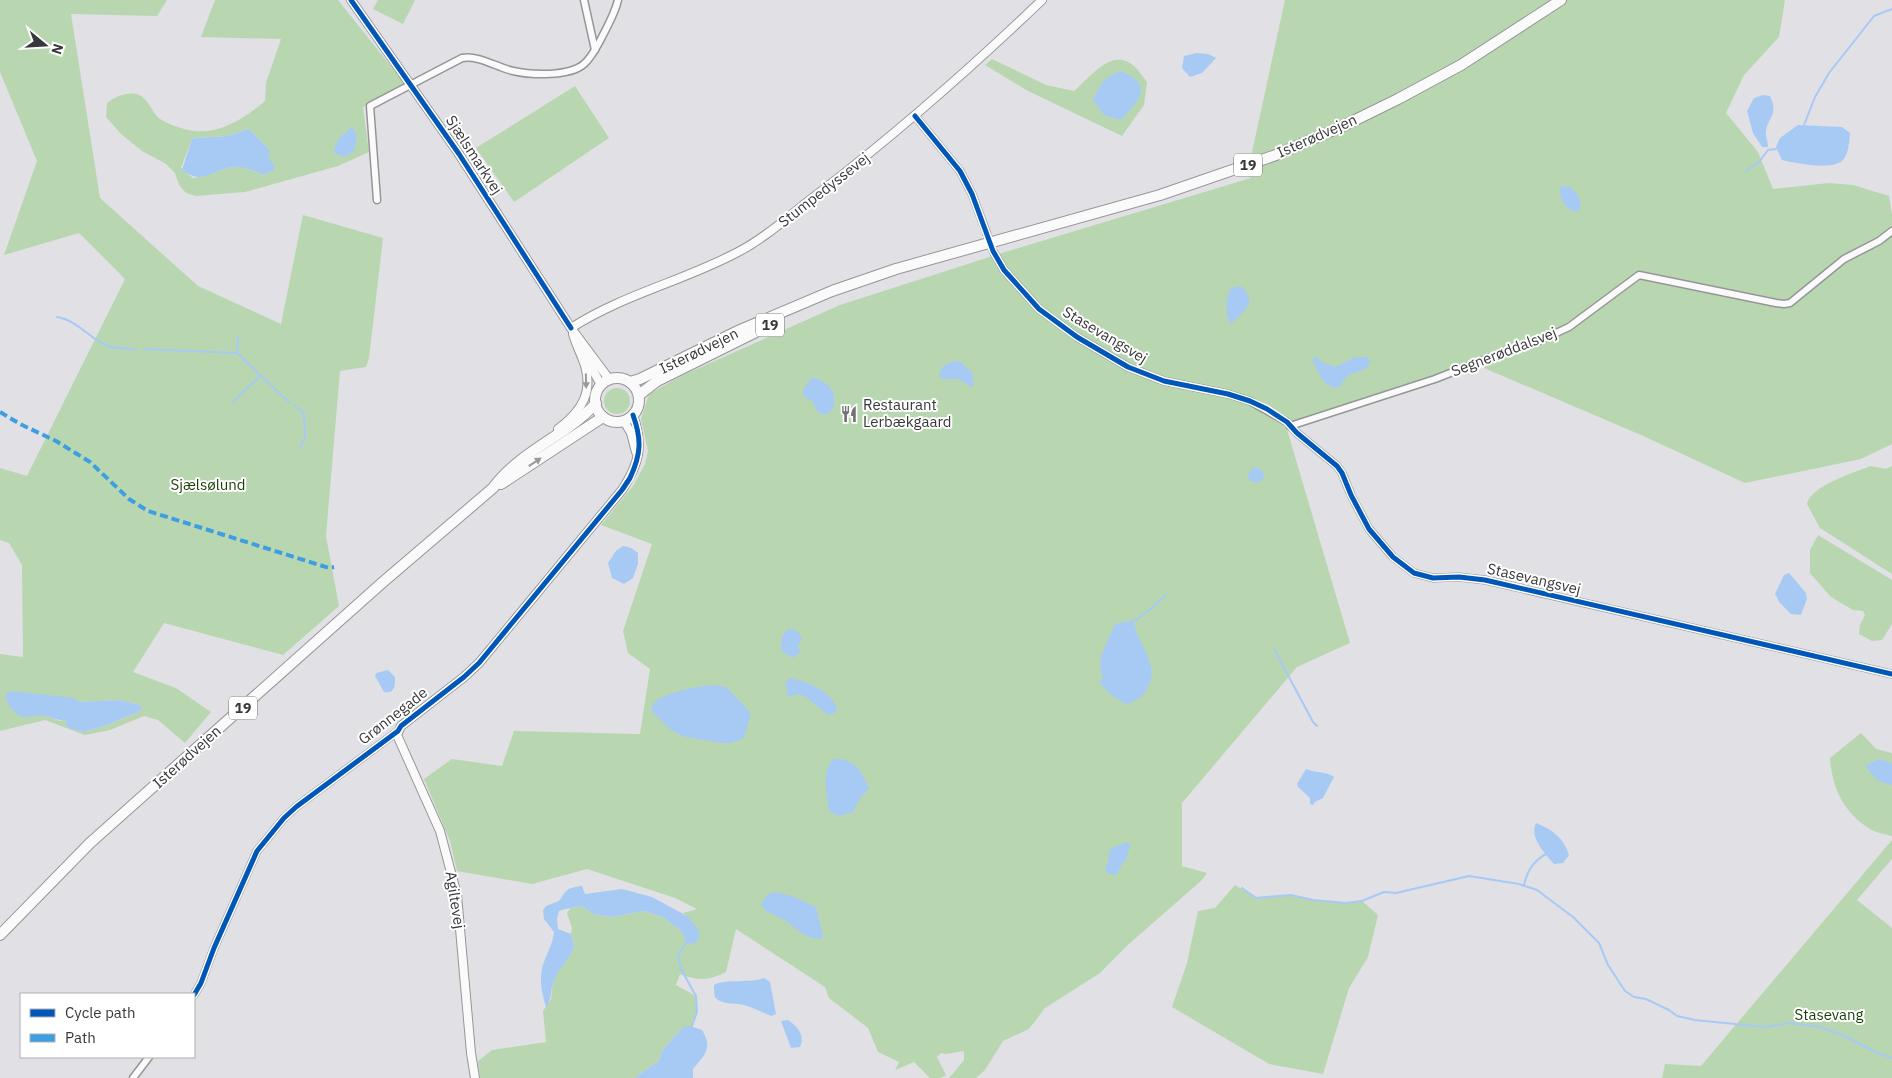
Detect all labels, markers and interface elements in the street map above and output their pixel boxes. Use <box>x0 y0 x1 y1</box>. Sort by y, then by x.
north arrow <box>20 20 70 70</box>
text: N <box>47 41 67 57</box>
street label: Isterødvejen <box>1274 110 1360 162</box>
street label: Sjælsmarkvej <box>442 112 507 198</box>
street label: Stumpedyssevej <box>774 148 873 231</box>
road number: 19 <box>1234 154 1262 176</box>
street label: Stasevangsvej <box>1059 302 1151 367</box>
road number: 19 <box>756 314 784 336</box>
street label: Isterødvejen <box>656 323 741 378</box>
street label: Segnerøddalsvej <box>1448 323 1559 380</box>
one-way arrow <box>582 373 590 389</box>
place label: Restaurant Lerbækgaard <box>863 395 952 431</box>
restaurant icon: Restaurant Lerbækgaard <box>839 404 859 424</box>
one-way arrow <box>528 458 542 467</box>
park label: Sjælsølund <box>170 475 246 494</box>
street label: Stasevangsvej <box>1485 559 1583 599</box>
street label: Grønnegade <box>354 683 431 748</box>
road number: 19 <box>229 696 257 720</box>
street label: Isterødvejen <box>149 721 225 792</box>
street label: Agiltevej <box>442 870 469 930</box>
legend <box>20 993 195 1058</box>
text: Cycle path <box>65 1003 136 1022</box>
park label: Stasevang <box>1794 1005 1864 1024</box>
text: Path <box>65 1028 96 1047</box>

